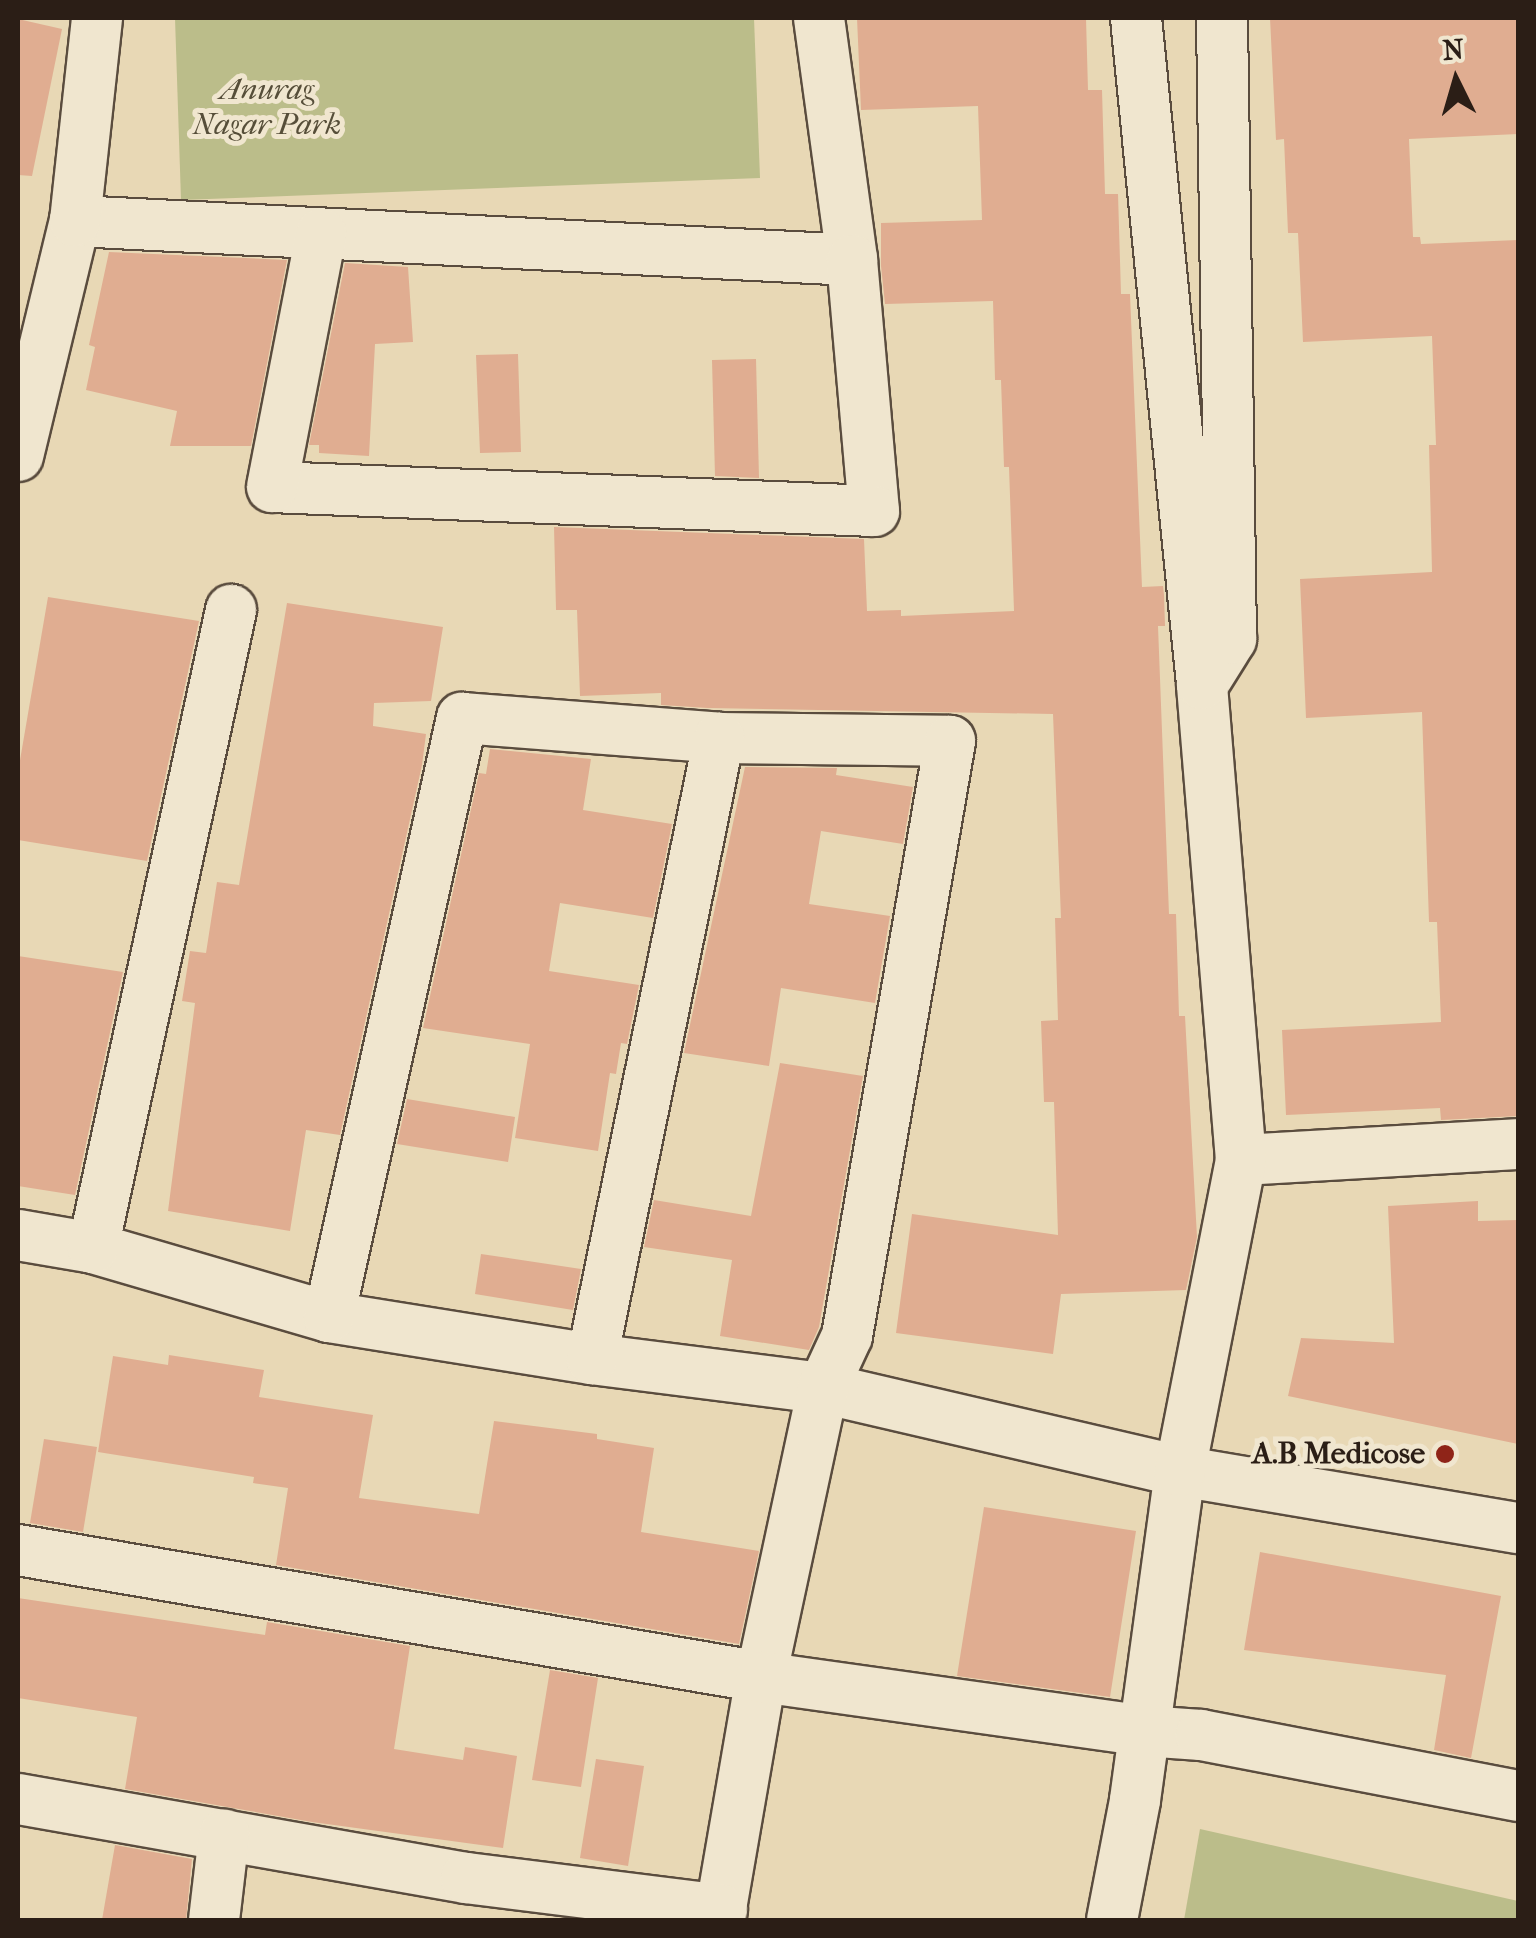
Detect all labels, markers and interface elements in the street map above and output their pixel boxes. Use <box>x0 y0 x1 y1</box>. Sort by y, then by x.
north arrow <box>1406 30 1506 130</box>
text: N <box>1441 32 1465 67</box>
park label: Anurag Nagar Park <box>193 72 341 142</box>
place label: A.B Medicose <box>1252 1436 1425 1472</box>
marker: A.B Medicose <box>1434 1443 1456 1465</box>

